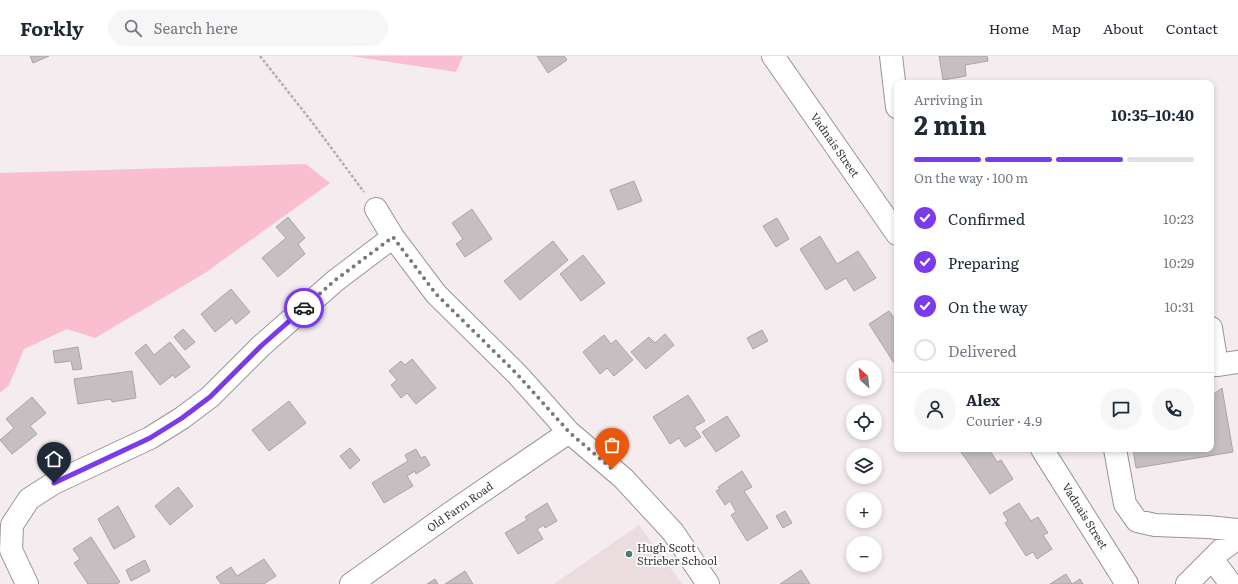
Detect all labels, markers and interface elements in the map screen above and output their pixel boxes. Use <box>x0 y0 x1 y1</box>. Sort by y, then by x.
search box <box>108 10 388 46</box>
text: Forkly <box>20 14 84 42</box>
text: Search here <box>154 16 238 39</box>
icon: search <box>122 17 144 39</box>
text: Home <box>989 18 1029 38</box>
text: Map <box>1051 18 1081 38</box>
text: About <box>1103 18 1144 38</box>
text: Contact <box>1166 18 1218 38</box>
text: Arriving in <box>914 90 983 109</box>
text: 10:35–10:40 <box>1111 103 1194 126</box>
text: 2 min <box>914 104 987 143</box>
street label: Vadnais Street <box>808 109 864 180</box>
text: On the way · 100 m <box>914 168 1028 187</box>
icon: check <box>914 207 936 229</box>
text: Confirmed <box>948 207 1025 230</box>
text: 10:23 <box>1163 209 1194 228</box>
icon: check <box>914 251 936 273</box>
text: Preparing <box>948 251 1019 274</box>
text: 10:29 <box>1164 253 1194 272</box>
courier <box>284 288 324 328</box>
icon: check <box>914 295 936 317</box>
text: On the way <box>948 295 1028 318</box>
icon: car <box>293 297 315 319</box>
text: 10:31 <box>1165 297 1194 316</box>
text: Delivered <box>948 339 1017 362</box>
north arrow <box>846 360 882 396</box>
map controls <box>846 360 882 572</box>
button: person <box>914 388 956 430</box>
text: Alex <box>966 388 1000 411</box>
button: chat <box>1100 388 1142 430</box>
button: phone <box>1152 388 1194 430</box>
button: locate <box>846 404 882 440</box>
text: Courier · 4.9 <box>966 411 1042 430</box>
pin <box>595 428 629 469</box>
icon: bag <box>601 434 623 456</box>
pin <box>37 442 71 483</box>
icon: home <box>43 448 65 470</box>
button: layers <box>846 448 882 484</box>
street label: Old Farm Road <box>423 477 496 535</box>
street label: Vadnais Street <box>1059 479 1113 552</box>
button: + <box>846 492 882 528</box>
button: − <box>846 536 882 572</box>
place label: Hugh Scott Strieber School <box>637 539 718 568</box>
marker: Hugh Scott Strieber School <box>624 549 634 559</box>

